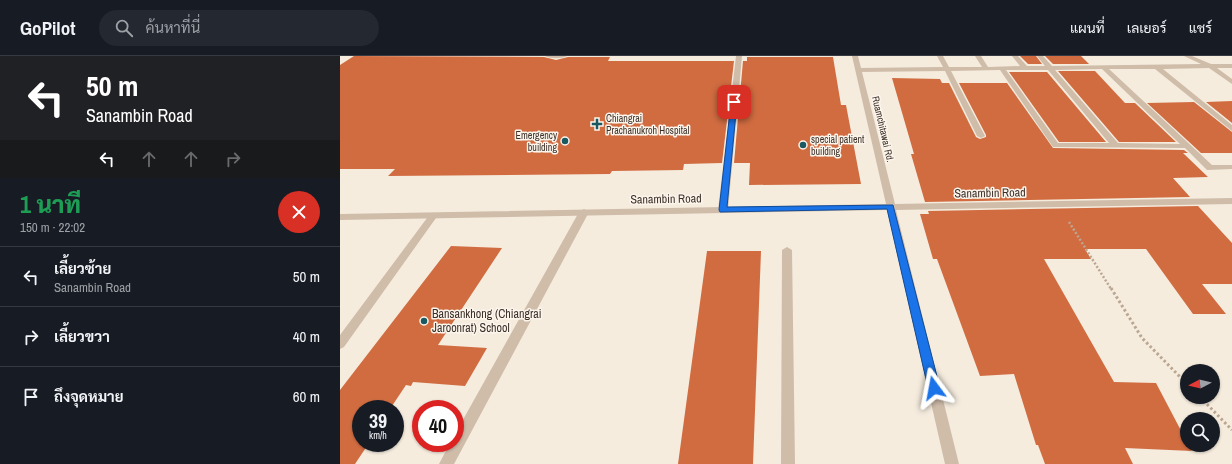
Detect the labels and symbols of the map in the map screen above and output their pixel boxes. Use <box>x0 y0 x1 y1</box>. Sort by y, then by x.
pin <box>717 85 751 119</box>
street label: Ruamchitawai Rd. <box>869 95 897 163</box>
place label: Chiangrai Prachanukroh Hospital <box>606 112 690 137</box>
marker: Chiangrai Prachanukroh Hospital <box>591 118 603 130</box>
place label: Emergency building <box>516 129 558 154</box>
place label: special patient building <box>811 133 865 158</box>
marker: Emergency building <box>560 136 570 146</box>
marker: special patient building <box>798 140 808 150</box>
street label: Sanambin Road <box>954 184 1026 202</box>
street label: Sanambin Road <box>630 190 702 208</box>
place label: Bansankhong (Chiangrai Jaroonrat) School <box>432 306 541 336</box>
marker: Bansankhong (Chiangrai Jaroonrat) School <box>419 316 429 326</box>
north arrow <box>1180 364 1220 404</box>
position arrow <box>913 367 955 409</box>
speed limit sign: 40 <box>412 400 464 452</box>

